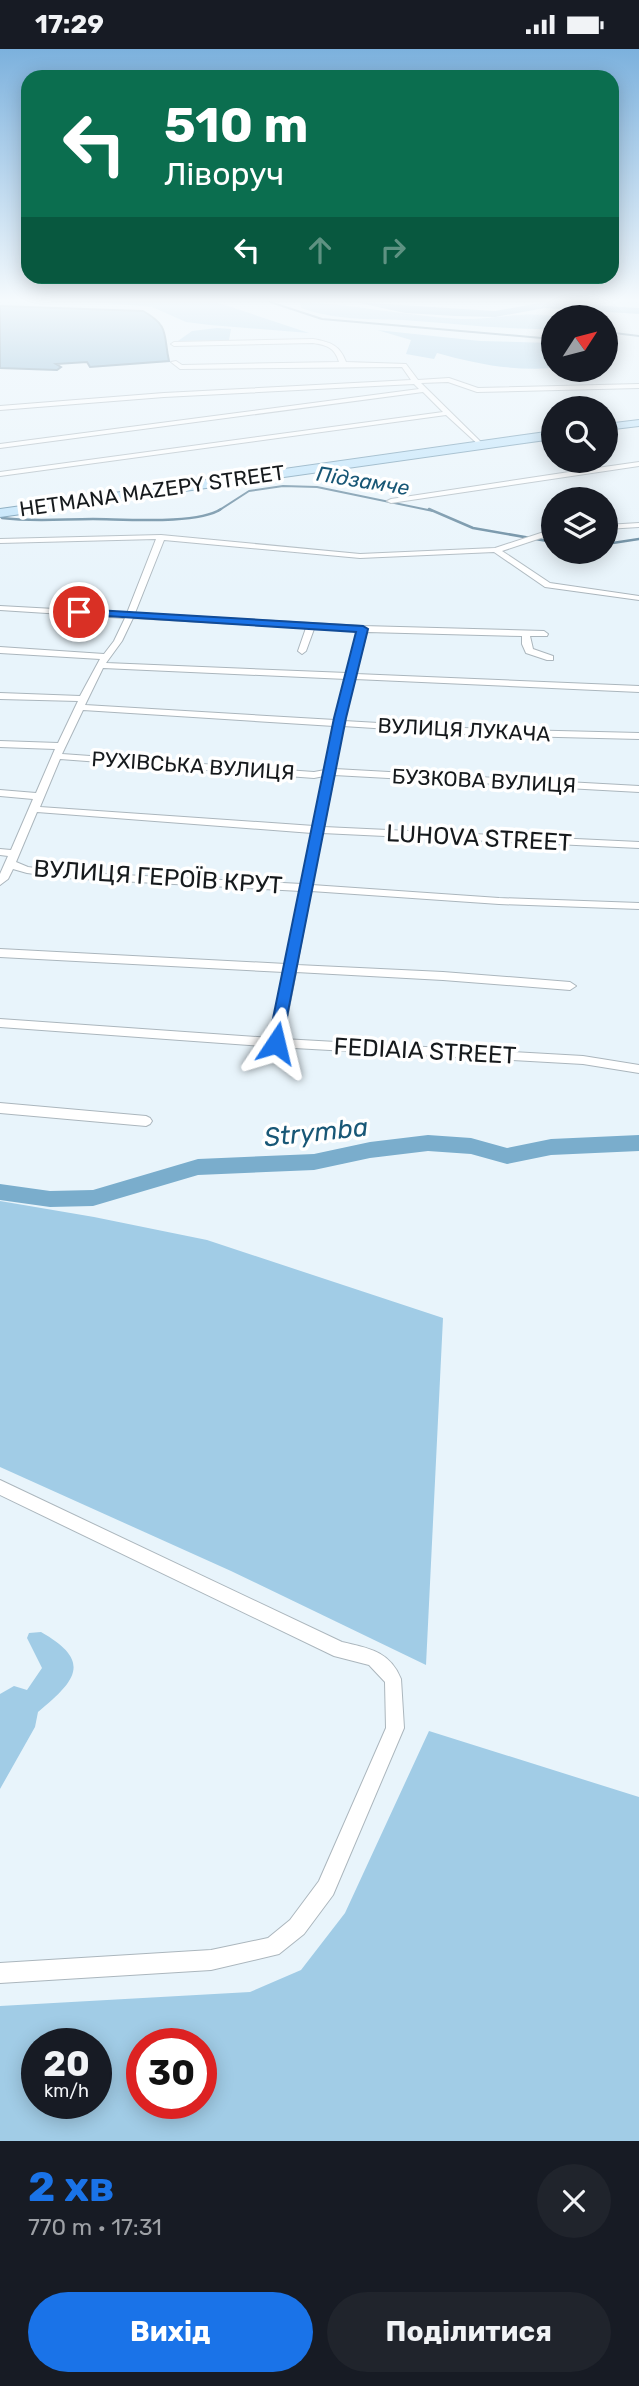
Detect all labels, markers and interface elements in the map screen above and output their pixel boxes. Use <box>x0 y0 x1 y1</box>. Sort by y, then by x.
text: 17:29 <box>35 9 104 40</box>
text: 510 m <box>164 96 308 154</box>
icon: left <box>49 98 140 189</box>
text: Ліворуч <box>164 155 284 193</box>
icon: left <box>228 231 266 269</box>
icon: ahead <box>301 231 339 269</box>
icon: right <box>374 231 412 269</box>
north arrow <box>541 305 618 381</box>
map controls <box>541 305 618 564</box>
button: search <box>541 396 618 473</box>
street label: HETMANA MAZEPY STREET <box>18 460 286 522</box>
water label: Підзамче <box>315 461 412 500</box>
button: layers <box>541 487 618 564</box>
pin <box>49 582 109 642</box>
icon: arrive <box>60 593 98 631</box>
street label: ВУЛИЦЯ ЛУКАЧА <box>377 712 551 747</box>
street label: РУХІВСЬКА ВУЛИЦЯ <box>91 746 295 785</box>
street label: БУЗКОВА ВУЛИЦЯ <box>391 763 577 798</box>
street label: LUHOVA STREET <box>385 819 573 857</box>
street label: ВУЛИЦЯ ГЕРОЇВ КРУТ <box>33 854 284 900</box>
position arrow <box>239 1006 313 1080</box>
street label: FEDIAIA STREET <box>333 1032 517 1070</box>
water label: Strymba <box>263 1112 370 1153</box>
speed limit sign: 30 <box>126 2028 217 2119</box>
text: 20 <box>43 2043 90 2085</box>
text: km/h <box>44 2080 89 2102</box>
text: 2 хв <box>28 2162 114 2212</box>
button: close <box>537 2164 611 2238</box>
text: 770 m · 17:31 <box>28 2213 162 2241</box>
button: Вихід <box>28 2292 313 2372</box>
button: Поділитися <box>327 2292 611 2372</box>

